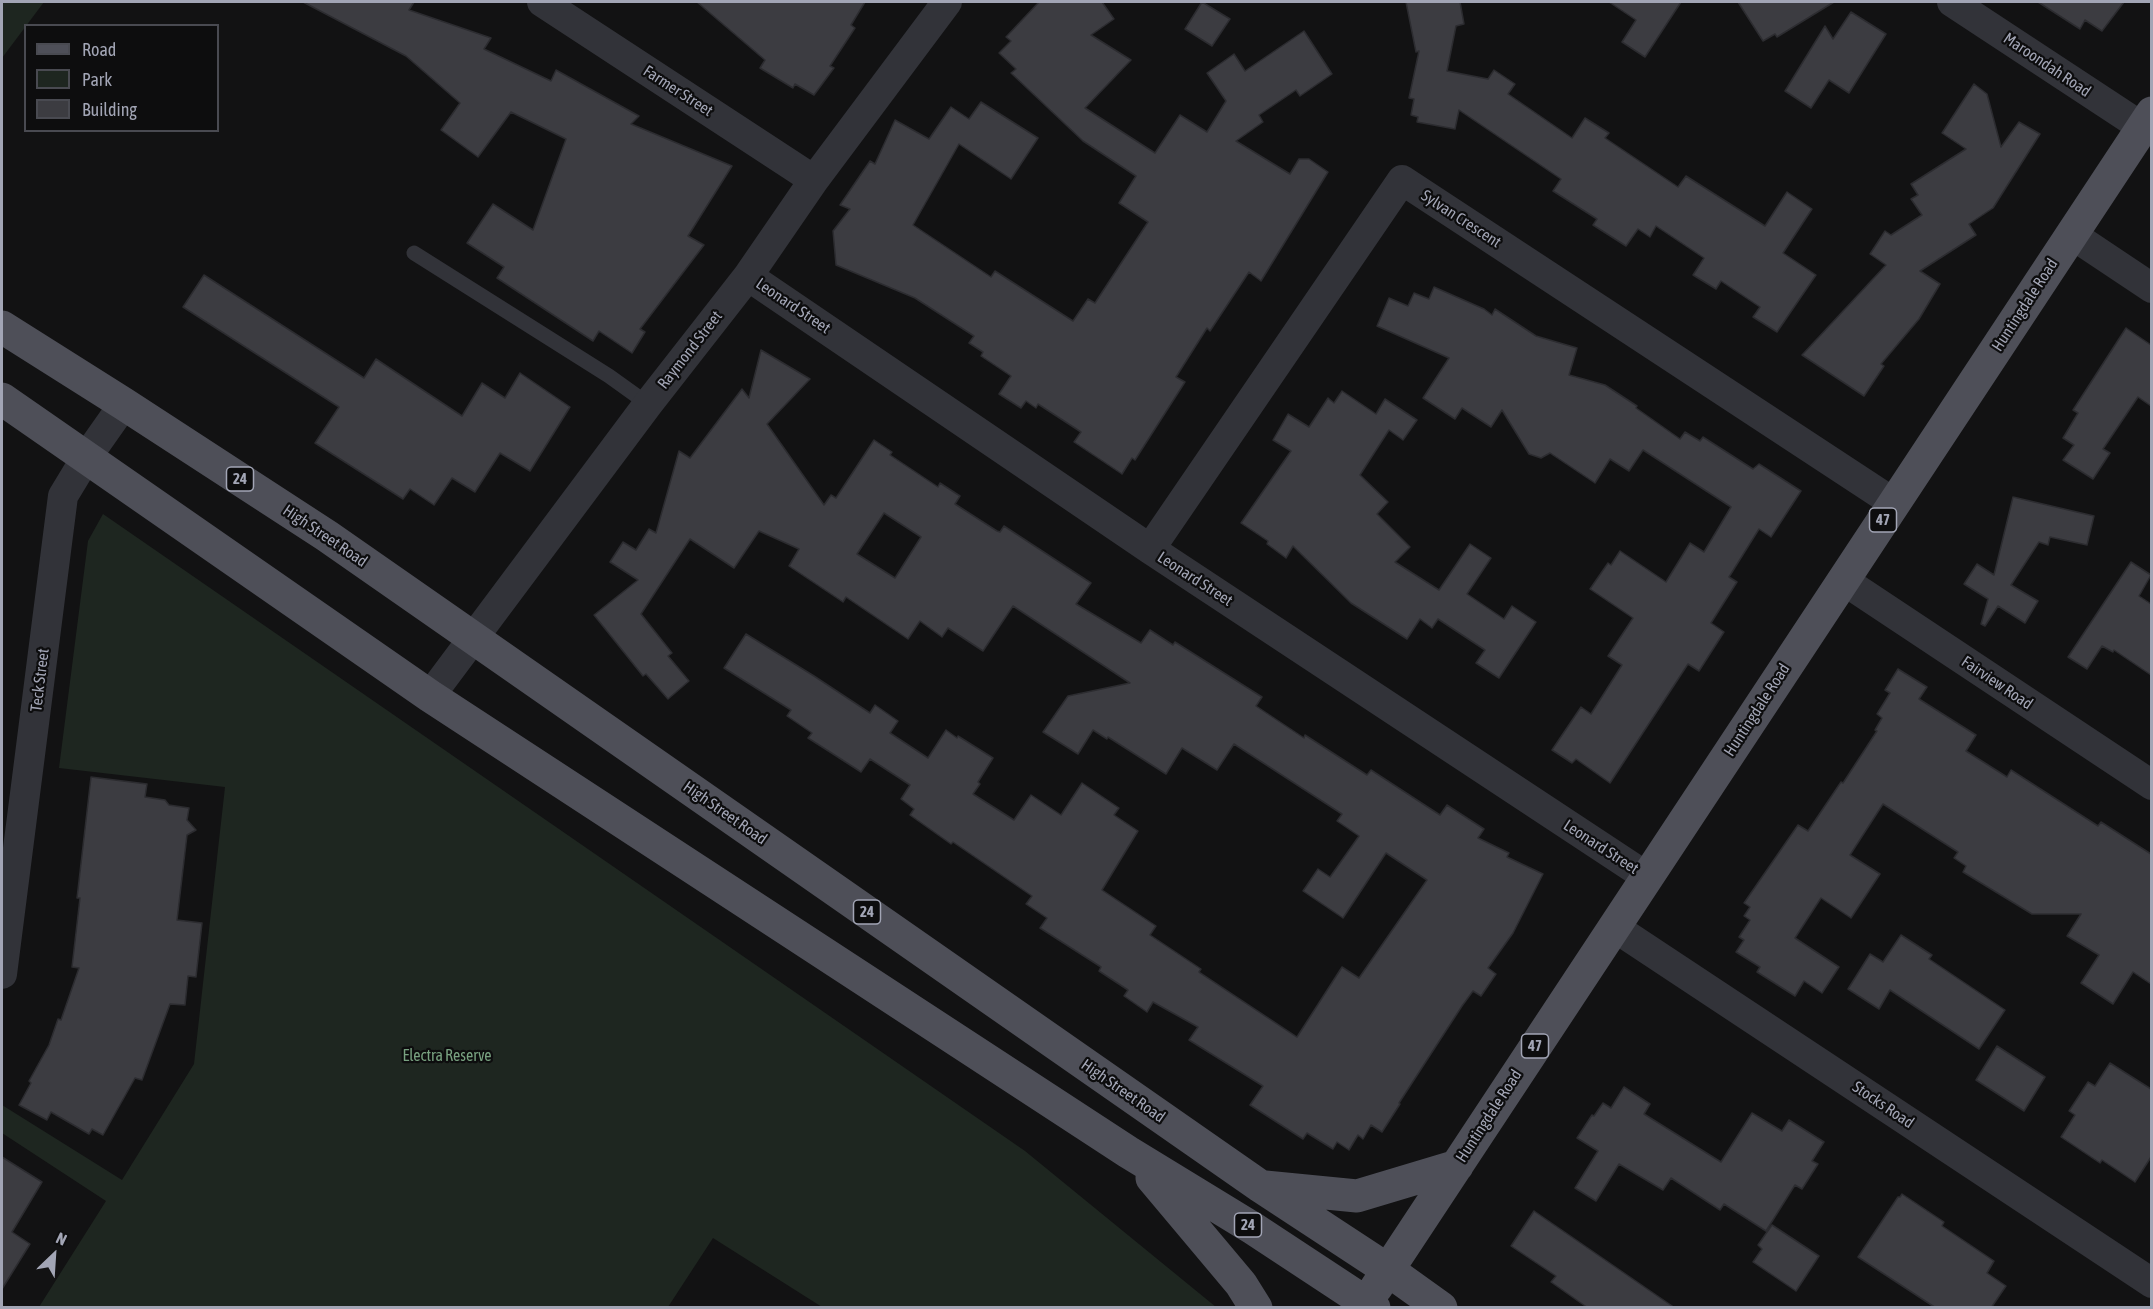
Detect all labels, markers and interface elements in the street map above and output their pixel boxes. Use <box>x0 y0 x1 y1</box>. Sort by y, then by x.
legend <box>24 24 219 132</box>
street label: Maroondah Road <box>2000 29 2094 101</box>
text: Road <box>82 39 116 60</box>
street label: Farmer Street <box>640 61 716 121</box>
text: Park <box>82 69 112 90</box>
text: Building <box>82 99 137 120</box>
street label: Sylvan Crescent <box>1417 186 1505 252</box>
street label: Huntingdale Road <box>1988 255 2062 355</box>
street label: Leonard Street <box>752 274 834 338</box>
street label: Raymond Street <box>654 307 726 393</box>
road number: 24 <box>226 467 254 491</box>
street label: High Street Road <box>279 501 371 571</box>
road number: 47 <box>1870 508 1896 532</box>
street label: Leonard Street <box>1154 548 1236 610</box>
street label: Teck Street <box>27 647 53 713</box>
street label: Fairview Road <box>1958 652 2036 714</box>
street label: Huntingdale Road <box>1720 660 1794 760</box>
street label: High Street Road <box>679 777 771 849</box>
street label: Leonard Street <box>1560 816 1642 878</box>
road number: 24 <box>854 900 880 924</box>
road number: 47 <box>1522 1034 1549 1058</box>
park label: Electra Reserve <box>402 1046 492 1066</box>
street label: High Street Road <box>1077 1055 1169 1127</box>
street label: Huntingdale Road <box>1452 1066 1526 1166</box>
street label: Stocks Road <box>1849 1077 1917 1133</box>
road number: 24 <box>1234 1213 1262 1237</box>
north arrow <box>24 1225 84 1285</box>
text: N <box>54 1229 70 1249</box>

